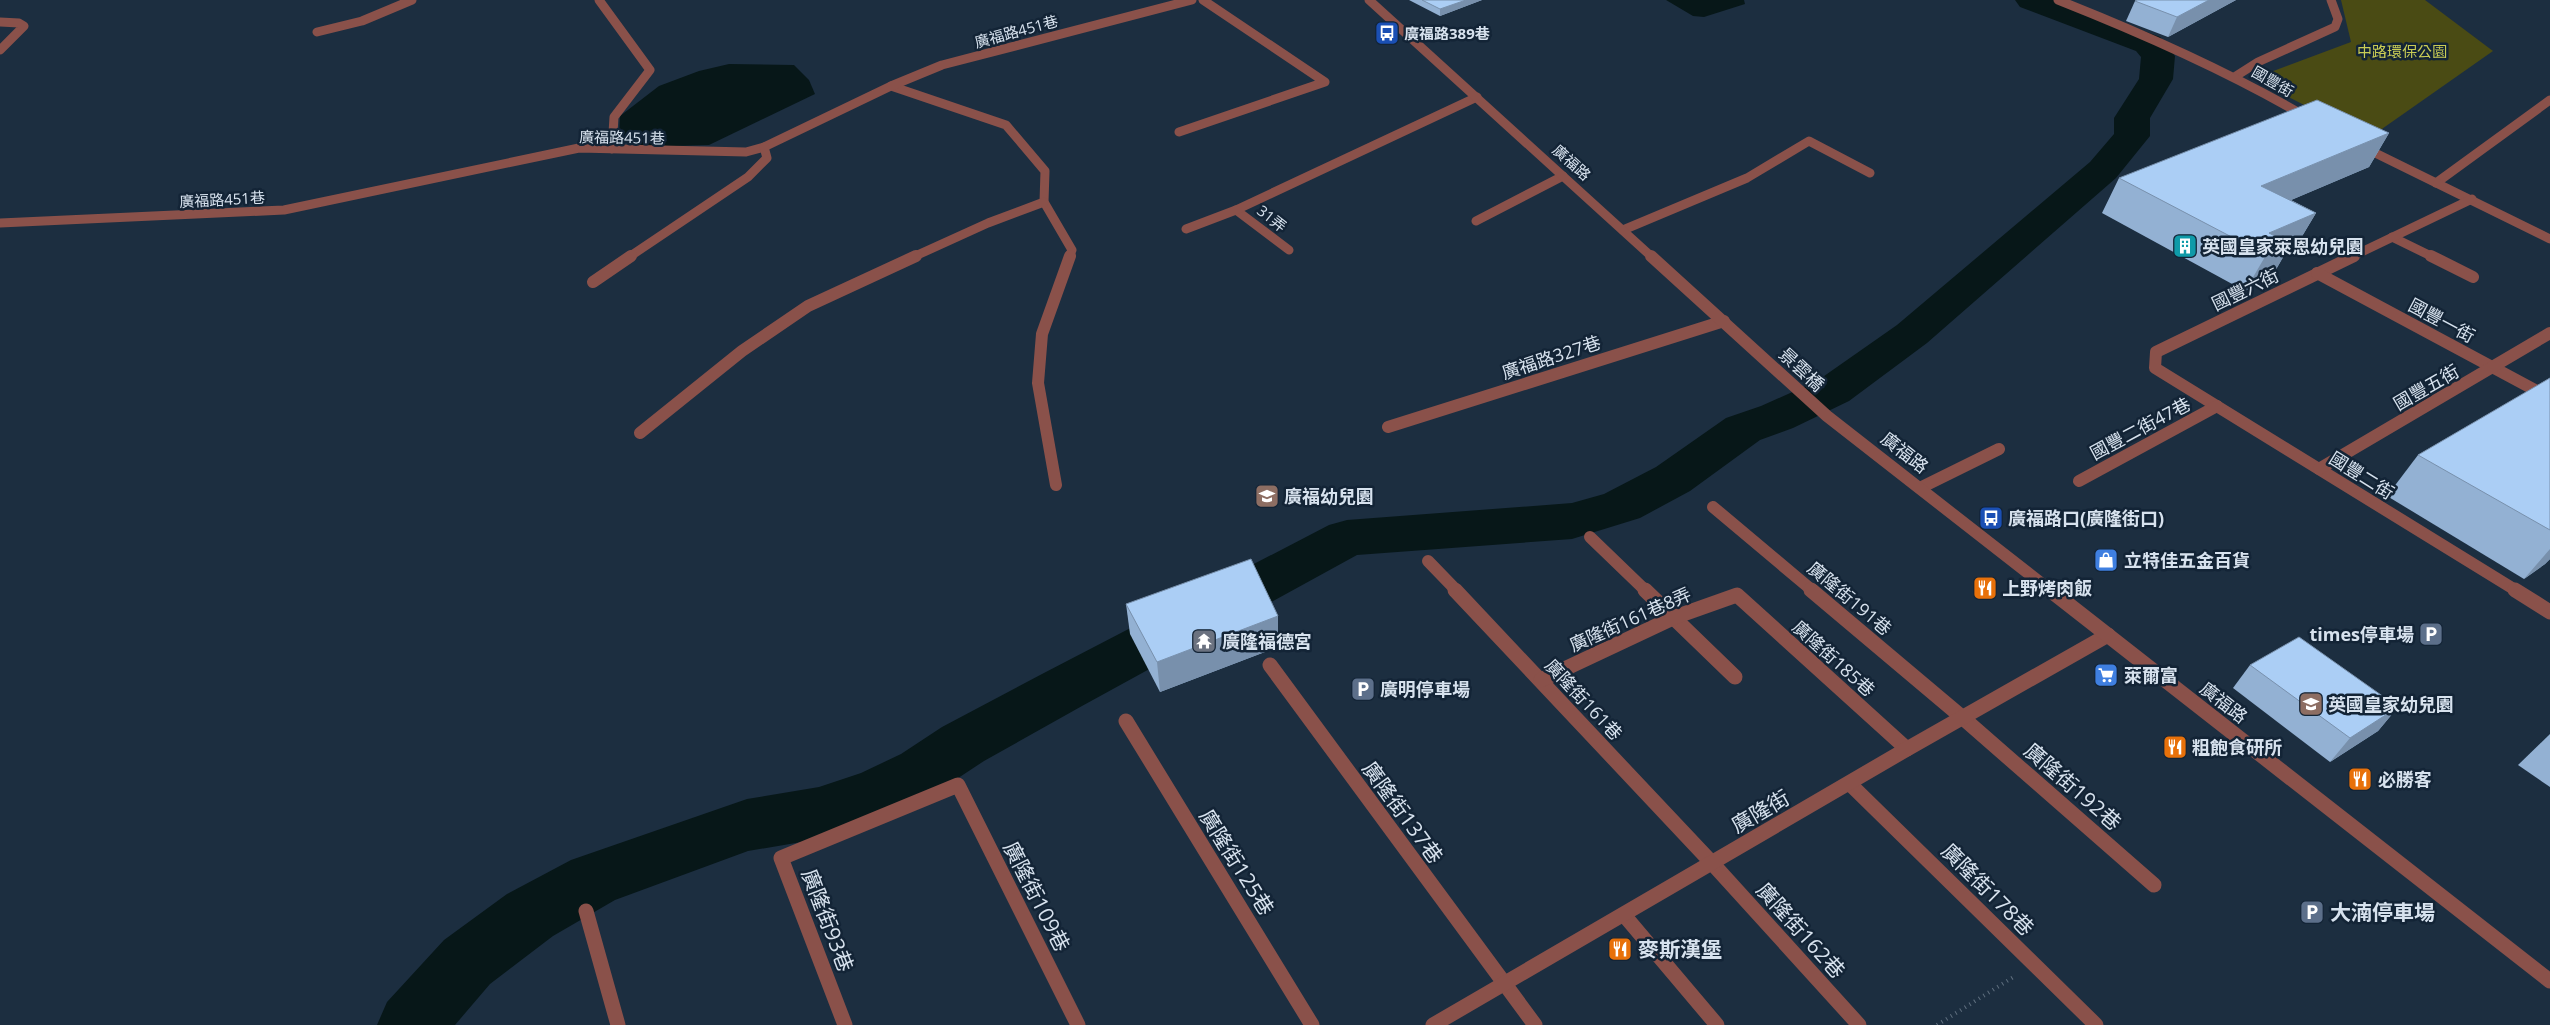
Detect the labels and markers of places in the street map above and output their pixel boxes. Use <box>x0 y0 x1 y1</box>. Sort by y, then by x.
bus stop icon: 廣福路389巷 <box>1374 20 1400 46</box>
place label: 廣福路389巷 <box>1404 23 1490 43</box>
building icon: 英國皇家萊恩幼兒園 <box>2172 233 2198 259</box>
place label: 英國皇家萊恩幼兒園 <box>2202 234 2364 258</box>
school or university icon: 廣福幼兒園 <box>1254 483 1280 509</box>
place label: 廣福幼兒園 <box>1284 484 1374 508</box>
bus stop icon: 廣福路口(廣隆街口) <box>1978 505 2004 531</box>
place label: 廣福路口(廣隆街口) <box>2008 506 2164 530</box>
shop icon: 立特佳五金百貨 <box>2093 547 2119 573</box>
place label: 立特佳五金百貨 <box>2124 548 2250 572</box>
restaurant icon: 上野烤肉飯 <box>1972 575 1998 601</box>
place label: 上野烤肉飯 <box>2002 576 2092 600</box>
parking icon: times停車場 <box>2418 621 2444 647</box>
place label: times停車場 <box>2309 622 2414 646</box>
temple icon: 廣隆福德宮 <box>1191 628 1217 654</box>
place label: 廣隆福德宮 <box>1222 629 1312 653</box>
supermarket icon: 萊爾富 <box>2093 662 2119 688</box>
place label: 萊爾富 <box>2124 663 2178 687</box>
parking icon: 廣明停車場 <box>1350 676 1376 702</box>
place label: 廣明停車場 <box>1380 677 1470 701</box>
school or university icon: 英國皇家幼兒園 <box>2298 691 2324 717</box>
place label: 英國皇家幼兒園 <box>2328 692 2454 716</box>
restaurant icon: 粗飽食研所 <box>2162 734 2188 760</box>
place label: 粗飽食研所 <box>2192 735 2282 759</box>
restaurant icon: 必勝客 <box>2347 766 2373 792</box>
place label: 必勝客 <box>2378 767 2432 791</box>
place label: 大湳停車場 <box>2330 898 2435 926</box>
parking icon: 大湳停車場 <box>2299 899 2325 925</box>
place label: 麥斯漢堡 <box>1638 935 1722 963</box>
restaurant icon: 麥斯漢堡 <box>1607 936 1633 962</box>

